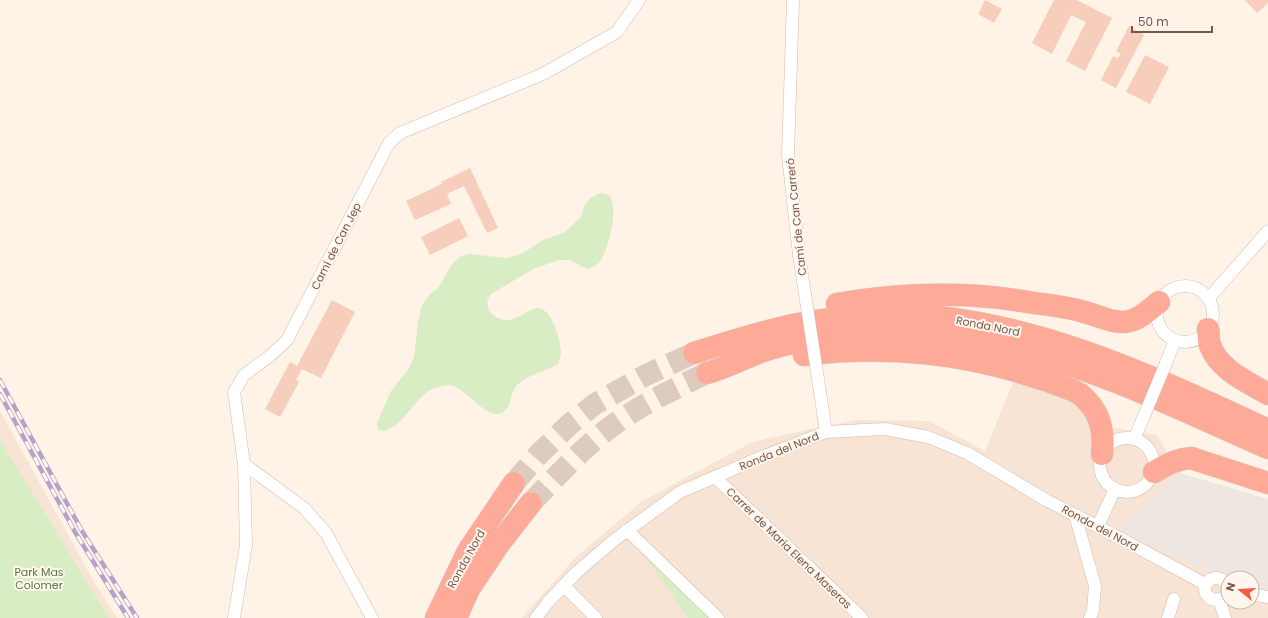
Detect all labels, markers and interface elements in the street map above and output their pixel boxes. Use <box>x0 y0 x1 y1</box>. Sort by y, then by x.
scale bar <box>1132 8 1212 34</box>
text: 50 m <box>1138 13 1169 30</box>
street label: Camí de Can Carreró <box>782 157 810 277</box>
street label: Camí de Can Jep <box>307 200 365 292</box>
street label: Ronda Nord <box>955 312 1021 340</box>
street label: Ronda del Nord <box>737 428 821 474</box>
street label: Carrer de Maria Elena Maseras <box>723 484 855 612</box>
street label: Ronda del Nord <box>1059 501 1141 555</box>
street label: Ronda Nord <box>443 527 489 591</box>
park label: Park Mas Colomer <box>14 564 64 593</box>
north arrow <box>1220 570 1260 610</box>
text: N <box>1222 580 1239 593</box>

